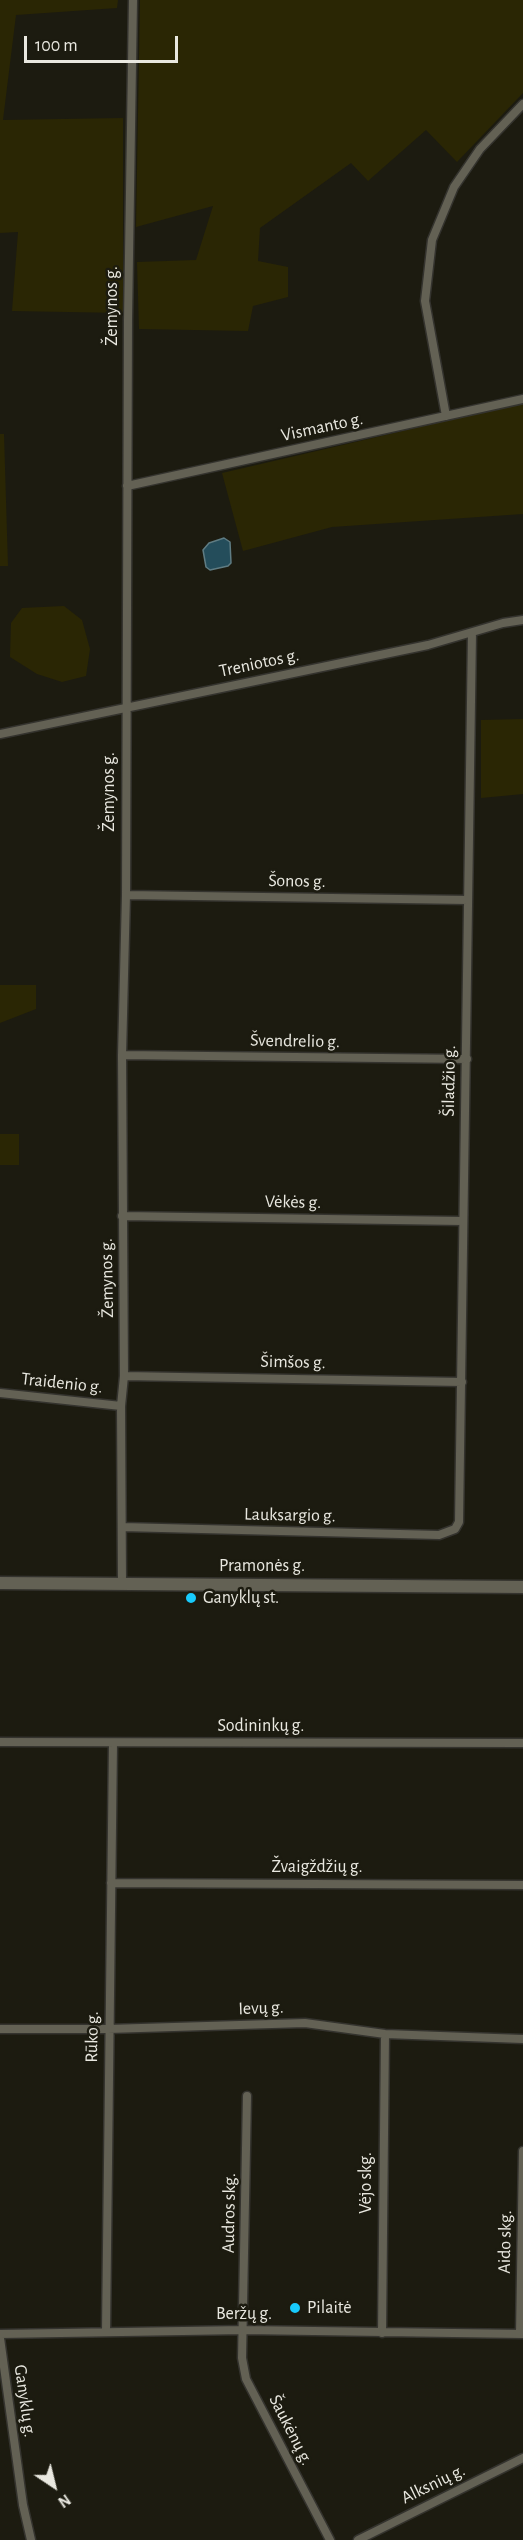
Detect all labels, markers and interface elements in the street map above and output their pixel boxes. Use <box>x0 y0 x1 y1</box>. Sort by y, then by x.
scale bar <box>27 24 182 62</box>
text: 100 m <box>35 37 78 55</box>
street label: Žemynos g. <box>101 266 123 346</box>
street label: Vismanto g. <box>279 408 365 446</box>
street label: Treniotos g. <box>217 644 301 682</box>
street label: Žemynos g. <box>98 752 120 832</box>
street label: Šonos g. <box>268 870 326 892</box>
street label: Švendrelio g. <box>250 1029 340 1053</box>
street label: Šiladžio g. <box>438 1045 460 1117</box>
street label: Vėkės g. <box>265 1191 321 1213</box>
street label: Žemynos g. <box>96 1238 118 1318</box>
street label: Šimšos g. <box>260 1351 326 1373</box>
street label: Traidenio g. <box>20 1368 104 1398</box>
street label: Lauksargio g. <box>244 1503 336 1527</box>
street label: Pramonės g. <box>219 1555 305 1577</box>
place label: Ganyklų st. <box>203 1587 279 1609</box>
marker: Ganyklų st. <box>184 1591 198 1605</box>
street label: Sodininkų g. <box>218 1715 304 1737</box>
street label: Žvaigždžių g. <box>271 1856 363 1878</box>
street label: Ievų g. <box>238 1996 284 2020</box>
street label: Rūko g. <box>81 2011 103 2063</box>
street label: Vėjo skg. <box>355 2152 377 2214</box>
street label: Audros skg. <box>218 2173 240 2253</box>
street label: Aido skg. <box>494 2210 516 2274</box>
place label: Pilaitė <box>307 2297 352 2319</box>
marker: Pilaitė <box>288 2301 302 2315</box>
street label: Beržų g. <box>216 2303 272 2325</box>
street label: Ganyklų g. <box>9 2363 41 2439</box>
street label: Šaukėnų g. <box>264 2391 318 2469</box>
north arrow <box>24 2456 84 2516</box>
street label: Alksnių g. <box>398 2459 468 2509</box>
text: N <box>55 2491 73 2510</box>

